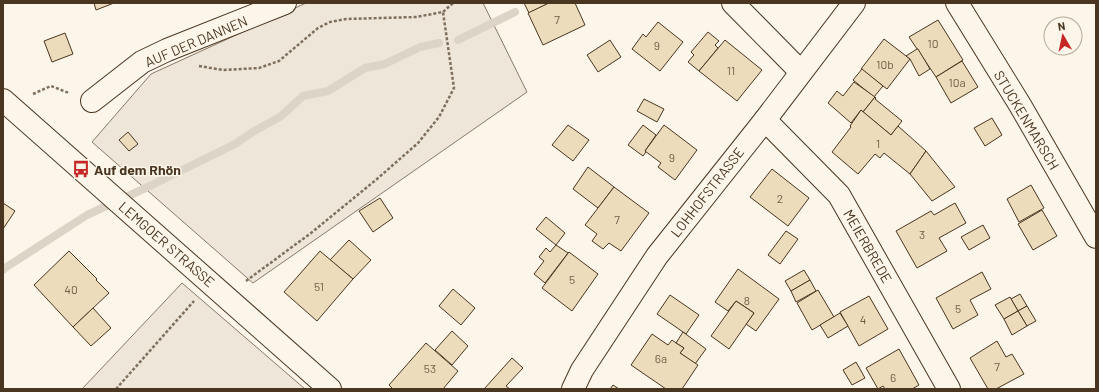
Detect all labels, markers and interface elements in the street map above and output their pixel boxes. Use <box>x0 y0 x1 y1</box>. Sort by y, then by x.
street label: AUF DER DANNEN <box>142 12 250 70</box>
house number: 7 <box>554 12 560 26</box>
north arrow <box>1043 16 1083 56</box>
text: N <box>1057 19 1066 33</box>
house number: 10 <box>928 36 938 50</box>
house number: 9 <box>654 38 660 52</box>
house number: 10b <box>876 57 894 71</box>
house number: 11 <box>727 63 735 77</box>
street label: STUCKENMARSCH <box>991 67 1063 173</box>
house number: 10a <box>948 75 966 89</box>
house number: 1 <box>876 136 880 150</box>
street label: LOHHOFSTRASSE <box>667 144 747 240</box>
house number: 9 <box>669 150 675 164</box>
bus stop icon: Auf dem Rhön <box>71 159 91 179</box>
place label: Auf dem Rhön <box>94 161 181 178</box>
house number: 2 <box>777 191 783 205</box>
street label: LEMGOER STRASSE <box>116 198 218 290</box>
street label: MEIERBREDE <box>840 206 896 286</box>
house number: 7 <box>614 212 620 226</box>
house number: 3 <box>919 227 925 241</box>
house number: 5 <box>569 272 575 286</box>
house number: 51 <box>314 279 324 293</box>
house number: 40 <box>64 282 78 296</box>
house number: 8 <box>744 293 750 307</box>
house number: 5 <box>955 301 961 315</box>
house number: 4 <box>860 312 866 326</box>
house number: 6a <box>655 351 667 365</box>
house number: 7 <box>994 359 1000 373</box>
house number: 53 <box>424 361 436 375</box>
house number: 6 <box>890 370 896 384</box>

